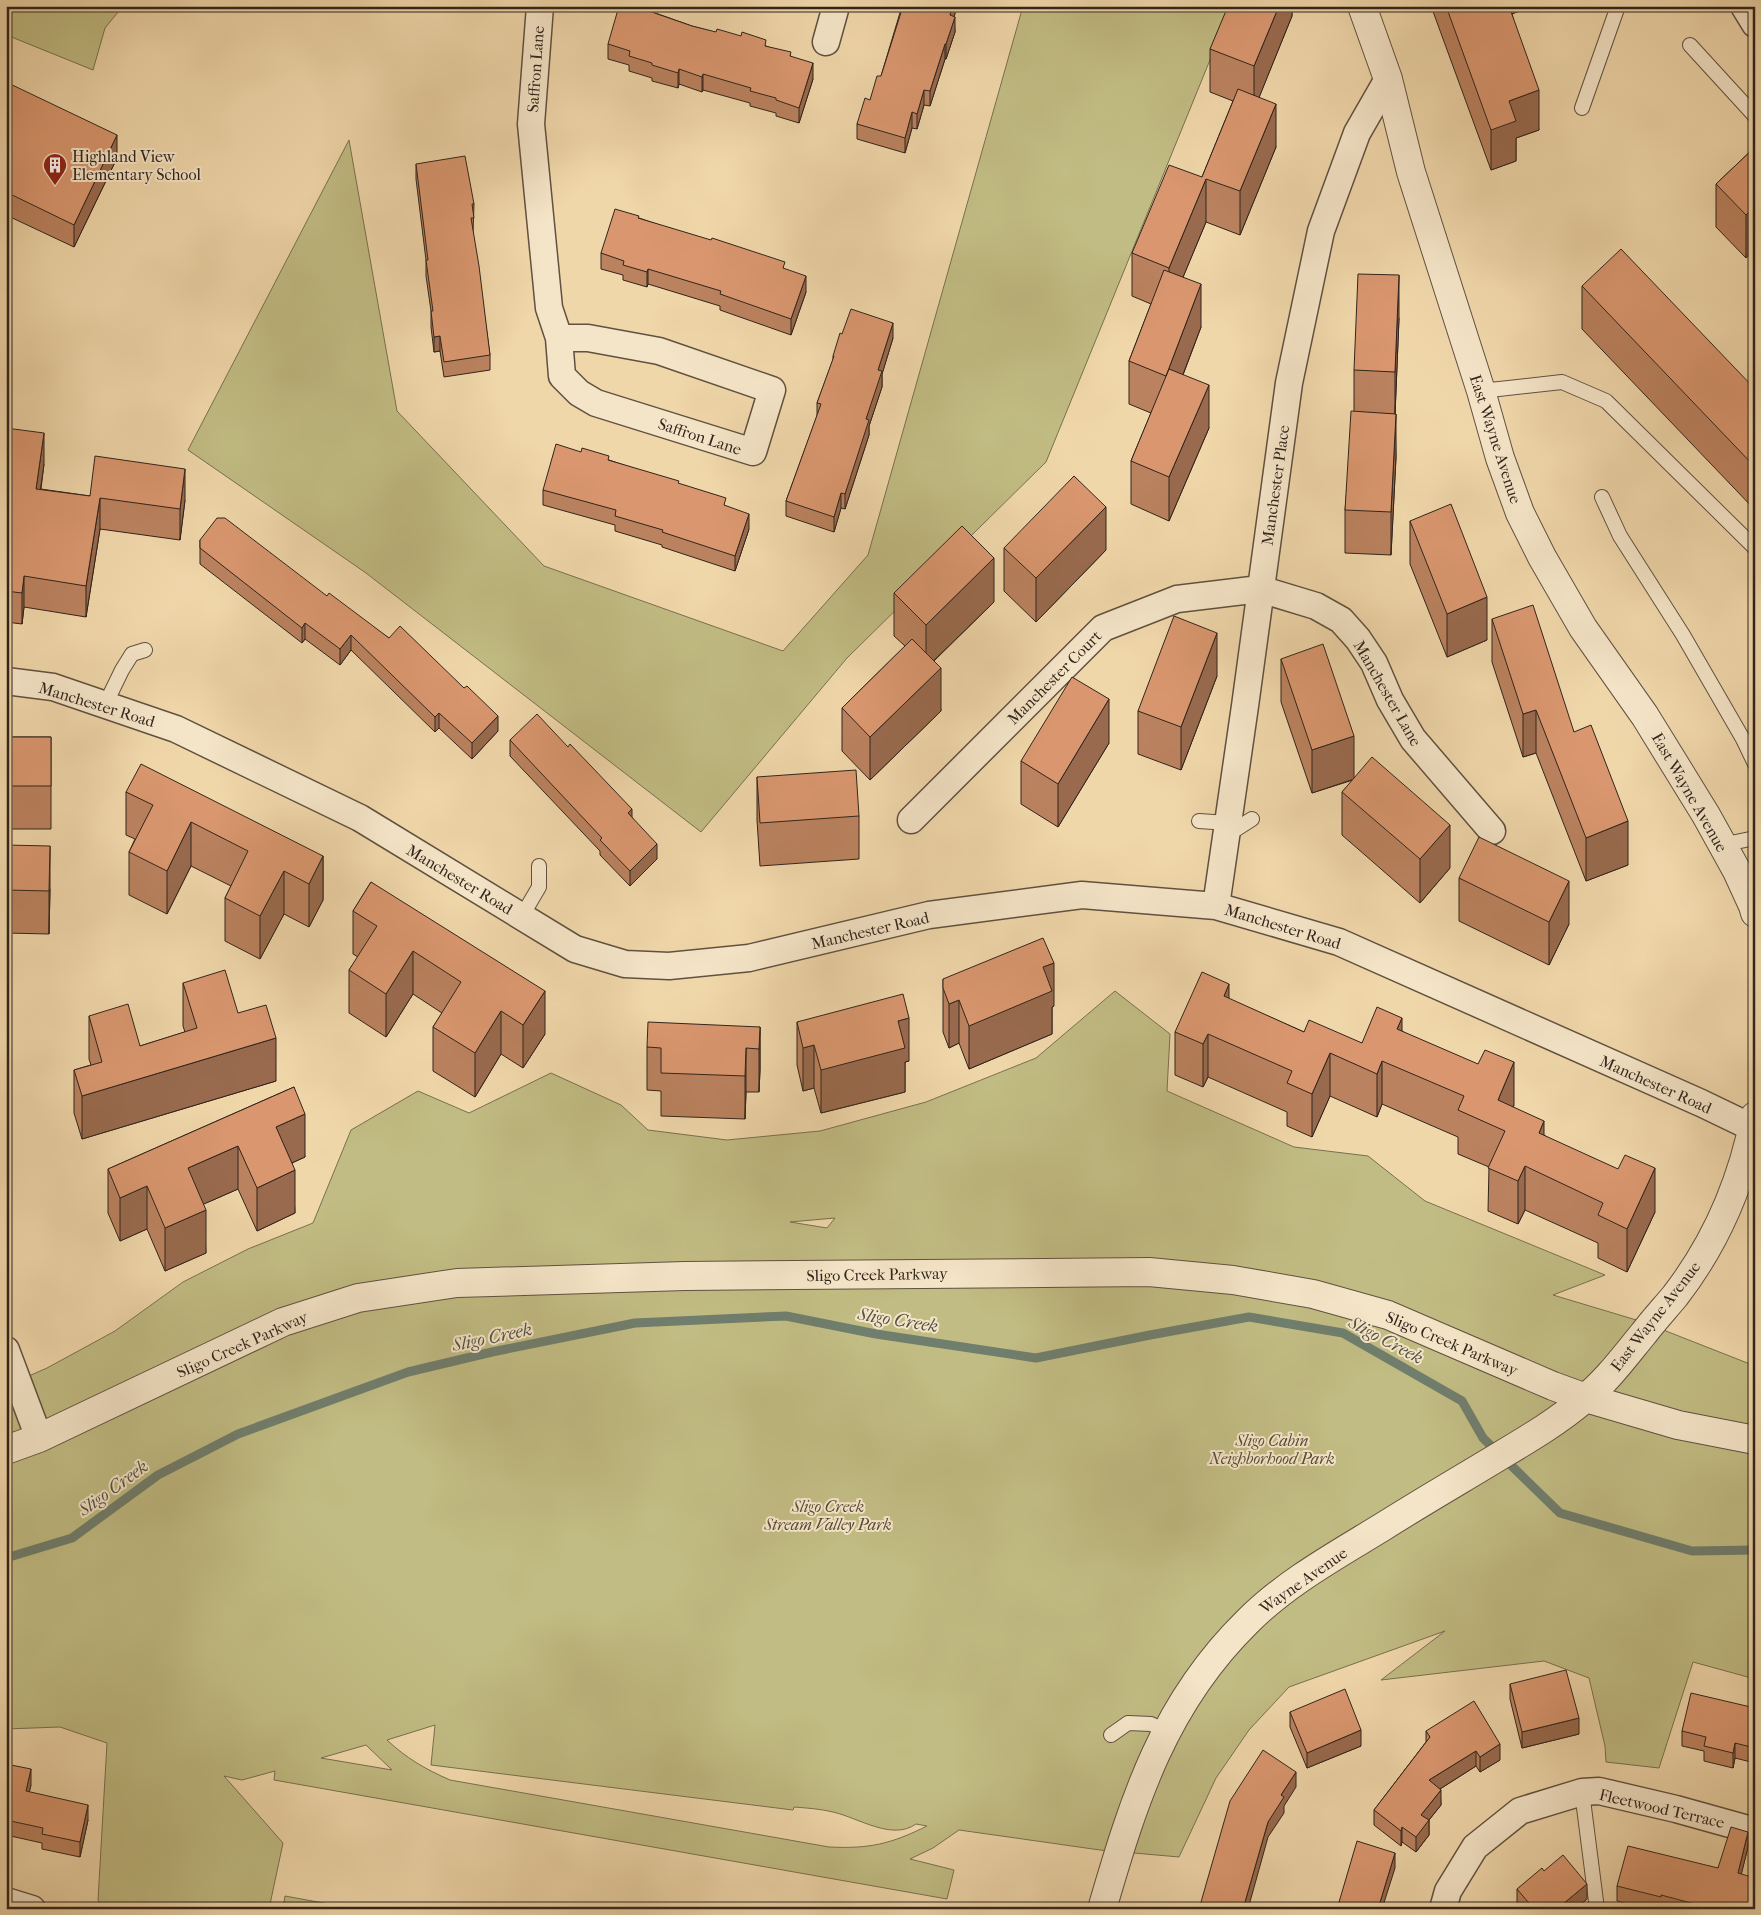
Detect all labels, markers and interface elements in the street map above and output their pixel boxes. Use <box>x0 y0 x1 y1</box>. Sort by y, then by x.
street label: Saffron Lane <box>523 25 548 113</box>
place label: Highland View Elementary School <box>72 147 201 184</box>
building icon: Highland View Elementary School <box>42 152 68 186</box>
street label: East Wayne Avenue <box>1466 372 1525 506</box>
street label: Saffron Lane <box>656 414 744 459</box>
street label: Manchester Place <box>1258 424 1293 546</box>
street label: Manchester Court <box>1003 626 1106 728</box>
street label: Manchester Lane <box>1350 637 1426 750</box>
street label: Manchester Road <box>36 678 157 731</box>
street label: East Wayne Avenue <box>1648 729 1731 855</box>
street label: Manchester Road <box>403 840 517 919</box>
street label: Manchester Road <box>1222 900 1343 953</box>
street label: Manchester Road <box>809 908 931 953</box>
street label: Manchester Road <box>1597 1051 1715 1118</box>
street label: East Wayne Avenue <box>1606 1257 1704 1375</box>
street label: Sligo Creek Parkway <box>806 1264 948 1285</box>
water label: Sligo Creek <box>855 1304 940 1337</box>
street label: Sligo Creek Parkway <box>174 1307 311 1382</box>
street label: Sligo Creek Parkway <box>1383 1307 1521 1380</box>
water label: Sligo Creek <box>1344 1312 1427 1369</box>
water label: Sligo Creek <box>449 1319 534 1356</box>
park label: Sligo Cabin Neighborhood Park <box>1208 1431 1335 1468</box>
water label: Sligo Creek <box>73 1456 152 1521</box>
park label: Sligo Creek Stream Valley Park <box>763 1497 892 1534</box>
street label: Wayne Avenue <box>1255 1543 1351 1618</box>
street label: Fleetwood Terrace <box>1597 1785 1726 1832</box>

